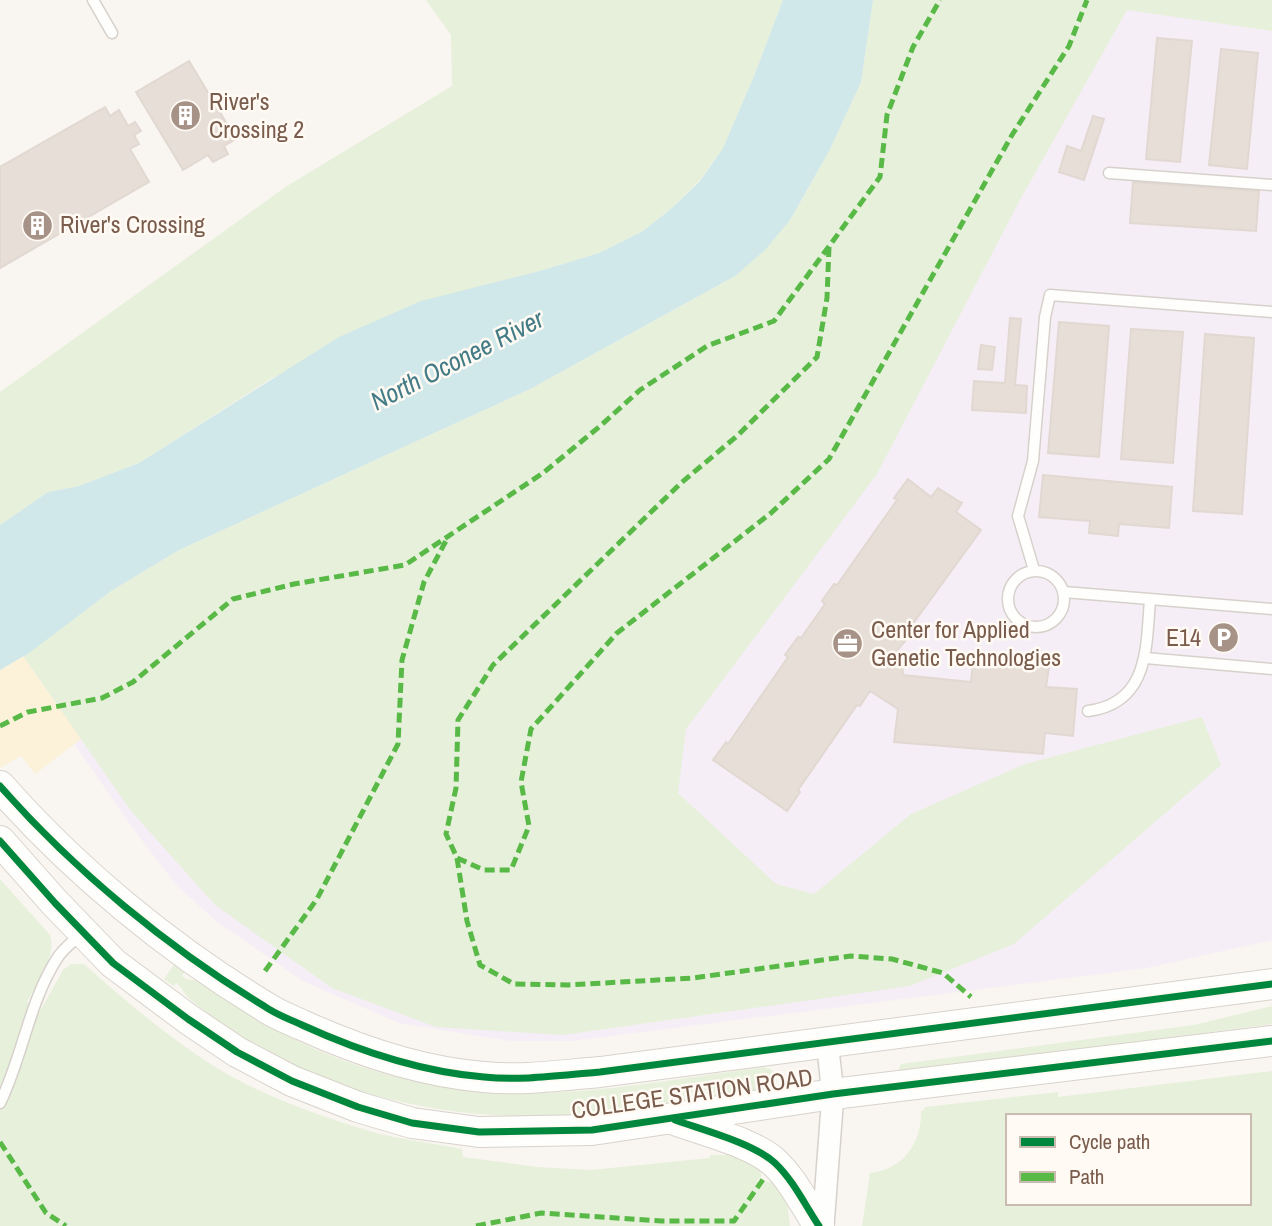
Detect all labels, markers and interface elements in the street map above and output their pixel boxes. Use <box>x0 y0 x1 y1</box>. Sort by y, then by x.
place label: River's Crossing 2 <box>209 85 304 145</box>
building icon: River's Crossing 2 <box>169 99 203 133</box>
building icon: River's Crossing <box>20 208 54 242</box>
place label: River's Crossing <box>60 208 205 240</box>
water label: North Oconee River <box>364 301 550 418</box>
place label: Center for Applied Genetic Technologies <box>871 613 1061 673</box>
place label: E14 <box>1166 621 1201 653</box>
parking icon: E14 <box>1207 621 1241 655</box>
office icon: Center for Applied Genetic Technologies <box>831 627 865 661</box>
street label: COLLEGE STATION ROAD <box>569 1060 815 1126</box>
legend <box>1006 1114 1251 1205</box>
text: Cycle path <box>1069 1127 1150 1156</box>
text: Path <box>1069 1162 1104 1191</box>

